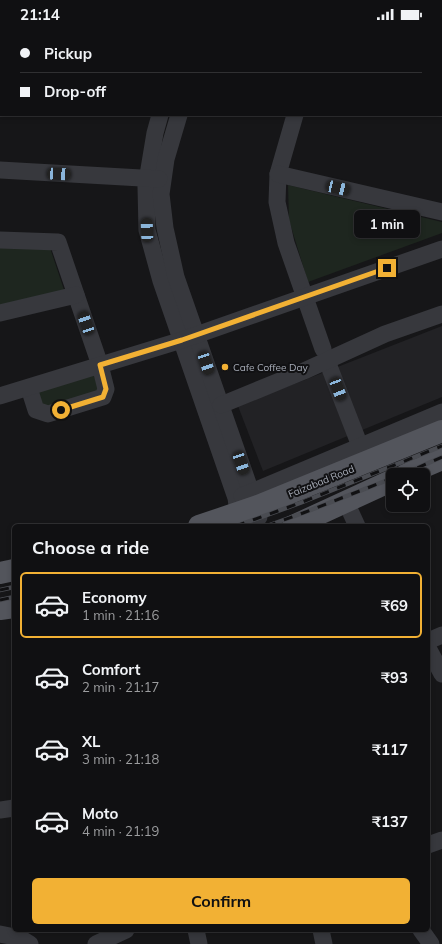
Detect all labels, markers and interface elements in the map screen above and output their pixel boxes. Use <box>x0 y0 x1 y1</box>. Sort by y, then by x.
text: 21:14 <box>20 5 60 24</box>
text: Pickup <box>44 44 92 63</box>
text: Drop-off <box>44 82 106 101</box>
car <box>47 167 71 181</box>
car <box>325 179 351 197</box>
callout: 1 min <box>354 210 420 238</box>
text: 1 min <box>370 216 404 232</box>
car <box>141 218 153 242</box>
route end <box>378 259 396 277</box>
car <box>76 310 96 336</box>
car <box>196 350 216 376</box>
place label: Cafe Coffee Day <box>233 361 308 374</box>
marker: Cafe Coffee Day <box>220 362 230 372</box>
car <box>328 376 348 402</box>
route start <box>52 401 70 419</box>
car <box>231 450 251 476</box>
street label: Faizabad Road <box>286 462 356 501</box>
map controls <box>386 468 430 512</box>
button: locate <box>386 468 430 512</box>
text: Choose a ride <box>32 536 149 559</box>
icon: car <box>34 587 70 623</box>
text: Economy <box>82 588 147 607</box>
text: ₹69 <box>381 596 408 615</box>
text: 1 min · 21:16 <box>82 607 159 623</box>
icon: car <box>34 659 70 695</box>
text: Comfort <box>82 660 140 679</box>
text: ₹93 <box>381 668 408 687</box>
text: 2 min · 21:17 <box>82 679 159 695</box>
icon: car <box>34 731 70 767</box>
text: XL <box>82 732 100 751</box>
text: ₹117 <box>372 740 408 759</box>
text: 3 min · 21:18 <box>82 751 159 767</box>
icon: car <box>34 803 70 839</box>
text: Moto <box>82 804 118 823</box>
text: ₹137 <box>372 812 408 831</box>
text: 4 min · 21:19 <box>82 823 159 839</box>
button: Confirm <box>32 878 410 924</box>

